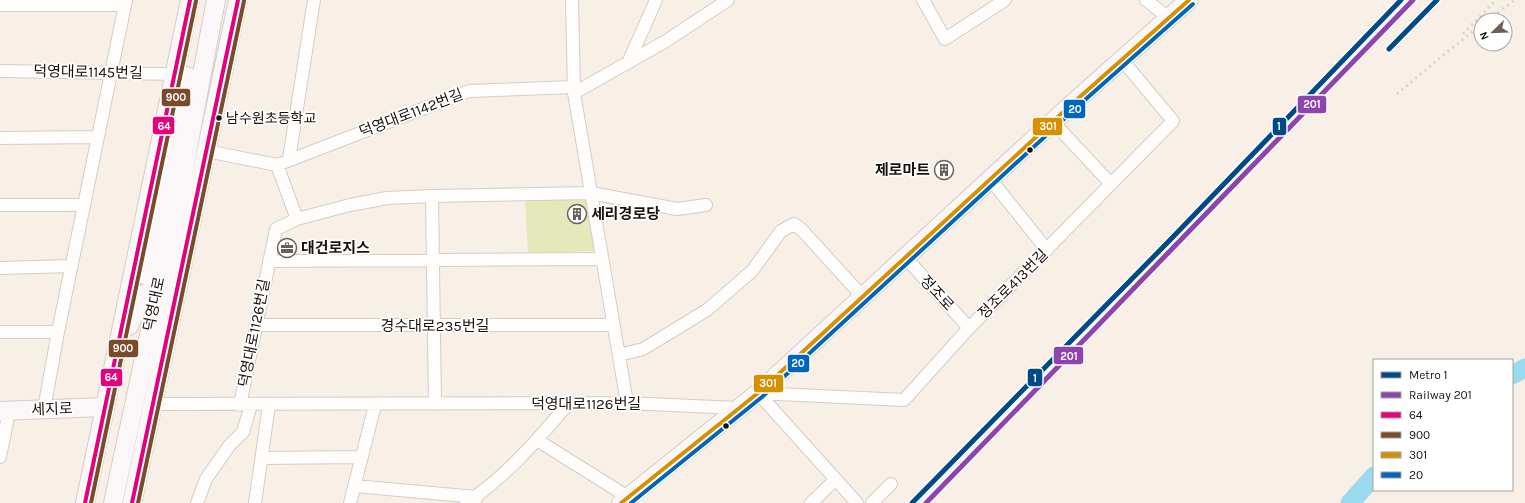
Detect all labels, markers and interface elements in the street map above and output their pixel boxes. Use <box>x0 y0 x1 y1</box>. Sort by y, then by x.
north arrow <box>1473 12 1513 52</box>
text: N <box>1477 30 1492 42</box>
street label: 덕영대로1145번길 <box>33 62 143 82</box>
street label: 덕영대로1142번길 <box>357 85 465 141</box>
line badge: 900 <box>161 88 191 107</box>
text: 900 <box>166 91 186 104</box>
line badge: 201 <box>1297 95 1327 114</box>
text: 201 <box>1303 98 1321 111</box>
line badge: 20 <box>1063 99 1086 119</box>
text: 20 <box>1068 103 1082 116</box>
place label: 남수원초등학교 <box>226 110 316 127</box>
marker: 남수원초등학교 <box>214 113 224 123</box>
line badge: 64 <box>152 116 175 135</box>
line badge: 301 <box>1032 117 1063 136</box>
line badge: 1 <box>1272 117 1287 136</box>
text: 64 <box>157 120 171 133</box>
text: 301 <box>1039 120 1057 133</box>
text: 1 <box>1277 120 1281 133</box>
unlabelled marker <box>1025 145 1035 155</box>
building icon: 제로마트 <box>933 159 955 181</box>
place label: 제로마트 <box>875 161 930 179</box>
building icon: 세리경로당 <box>566 203 588 225</box>
place label: 세리경로당 <box>591 205 660 223</box>
office icon: 대건로지스 <box>276 237 298 259</box>
place label: 대건로지스 <box>301 239 370 257</box>
street label: 정조로413번길 <box>974 245 1052 323</box>
street label: 정조로 <box>916 272 958 314</box>
street label: 덕영대로 <box>139 275 169 333</box>
street label: 덕영대로1126번길 <box>235 277 273 389</box>
street label: 경수대로235번길 <box>381 317 489 335</box>
line badge: 900 <box>108 339 139 358</box>
text: 900 <box>113 342 133 355</box>
line badge: 201 <box>1053 346 1084 365</box>
text: 201 <box>1060 350 1078 363</box>
line badge: 20 <box>787 354 810 373</box>
text: 20 <box>791 357 805 370</box>
legend <box>1373 359 1513 491</box>
line badge: 64 <box>100 368 123 387</box>
line badge: 1 <box>1027 368 1043 387</box>
text: Metro 1 <box>1409 368 1448 382</box>
text: 64 <box>104 371 118 384</box>
text: 1 <box>1033 372 1037 385</box>
line badge: 301 <box>753 374 784 393</box>
text: 301 <box>759 377 777 390</box>
text: Railway 201 <box>1409 388 1472 402</box>
street label: 덕영대로1126번길 <box>531 395 641 413</box>
street label: 세지로 <box>31 399 73 419</box>
text: 64 <box>1409 408 1423 422</box>
unlabelled marker <box>721 421 731 431</box>
text: 900 <box>1409 428 1430 442</box>
text: 301 <box>1409 448 1427 462</box>
text: 20 <box>1409 468 1423 482</box>

